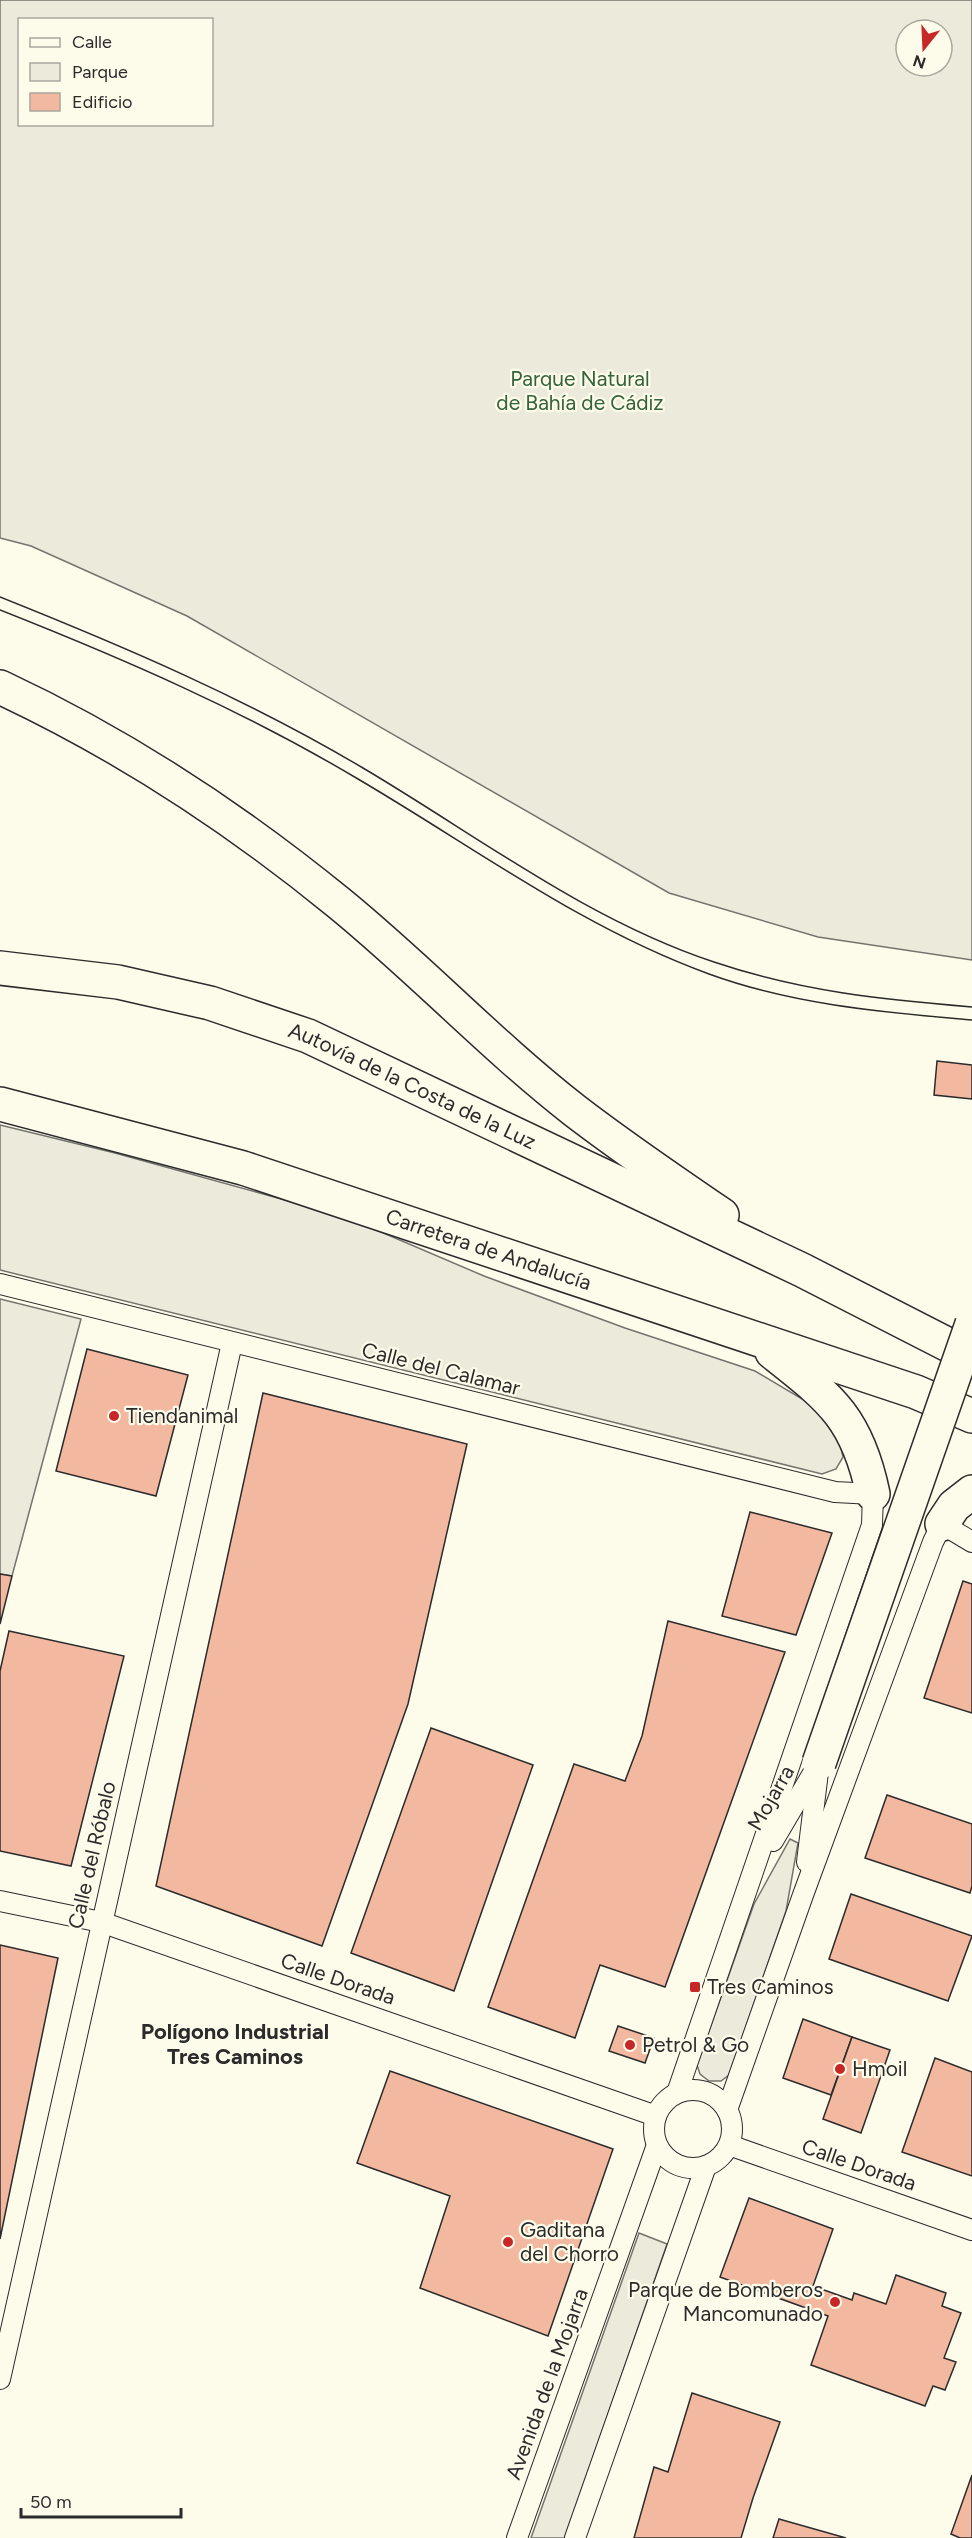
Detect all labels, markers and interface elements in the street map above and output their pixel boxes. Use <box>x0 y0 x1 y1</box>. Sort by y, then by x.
legend <box>18 18 213 126</box>
north arrow <box>894 18 954 78</box>
text: Calle <box>72 31 112 53</box>
text: N <box>911 51 928 73</box>
text: Parque <box>72 61 128 83</box>
text: Edificio <box>72 91 133 113</box>
park label: Parque Natural de Bahía de Cádiz <box>496 366 664 415</box>
street label: Autovía de la Costa de la Luz <box>285 1017 540 1154</box>
street label: Carretera de Andalucía <box>383 1203 595 1295</box>
street label: Calle del Calamar <box>359 1337 523 1400</box>
place label: Tiendanimal <box>126 1403 238 1428</box>
marker: Tiendanimal <box>107 1409 121 1423</box>
street label: Mojarra <box>742 1761 799 1835</box>
street label: Calle del Róbalo <box>62 1779 121 1931</box>
street label: Calle Dorada <box>278 1947 399 2010</box>
place label: Tres Caminos <box>707 1974 833 1999</box>
marker: Tres Caminos <box>688 1980 702 1994</box>
district label: Polígono Industrial Tres Caminos <box>141 2018 329 2070</box>
place label: Petrol & Go <box>642 2032 749 2057</box>
marker: Petrol & Go <box>623 2038 637 2052</box>
place label: Hmoil <box>852 2056 907 2081</box>
marker: Hmoil <box>833 2062 847 2076</box>
street label: Calle Dorada <box>799 2133 920 2196</box>
place label: Gaditana del Chorro <box>520 2217 619 2266</box>
marker: Gaditana del Chorro <box>501 2235 515 2249</box>
place label: Parque de Bomberos Mancomunado <box>628 2277 823 2326</box>
street label: Avenida de la Mojarra <box>500 2285 593 2483</box>
marker: Parque de Bomberos Mancomunado <box>828 2295 842 2309</box>
scale bar <box>21 2481 182 2519</box>
text: 50 m <box>30 2491 72 2513</box>

